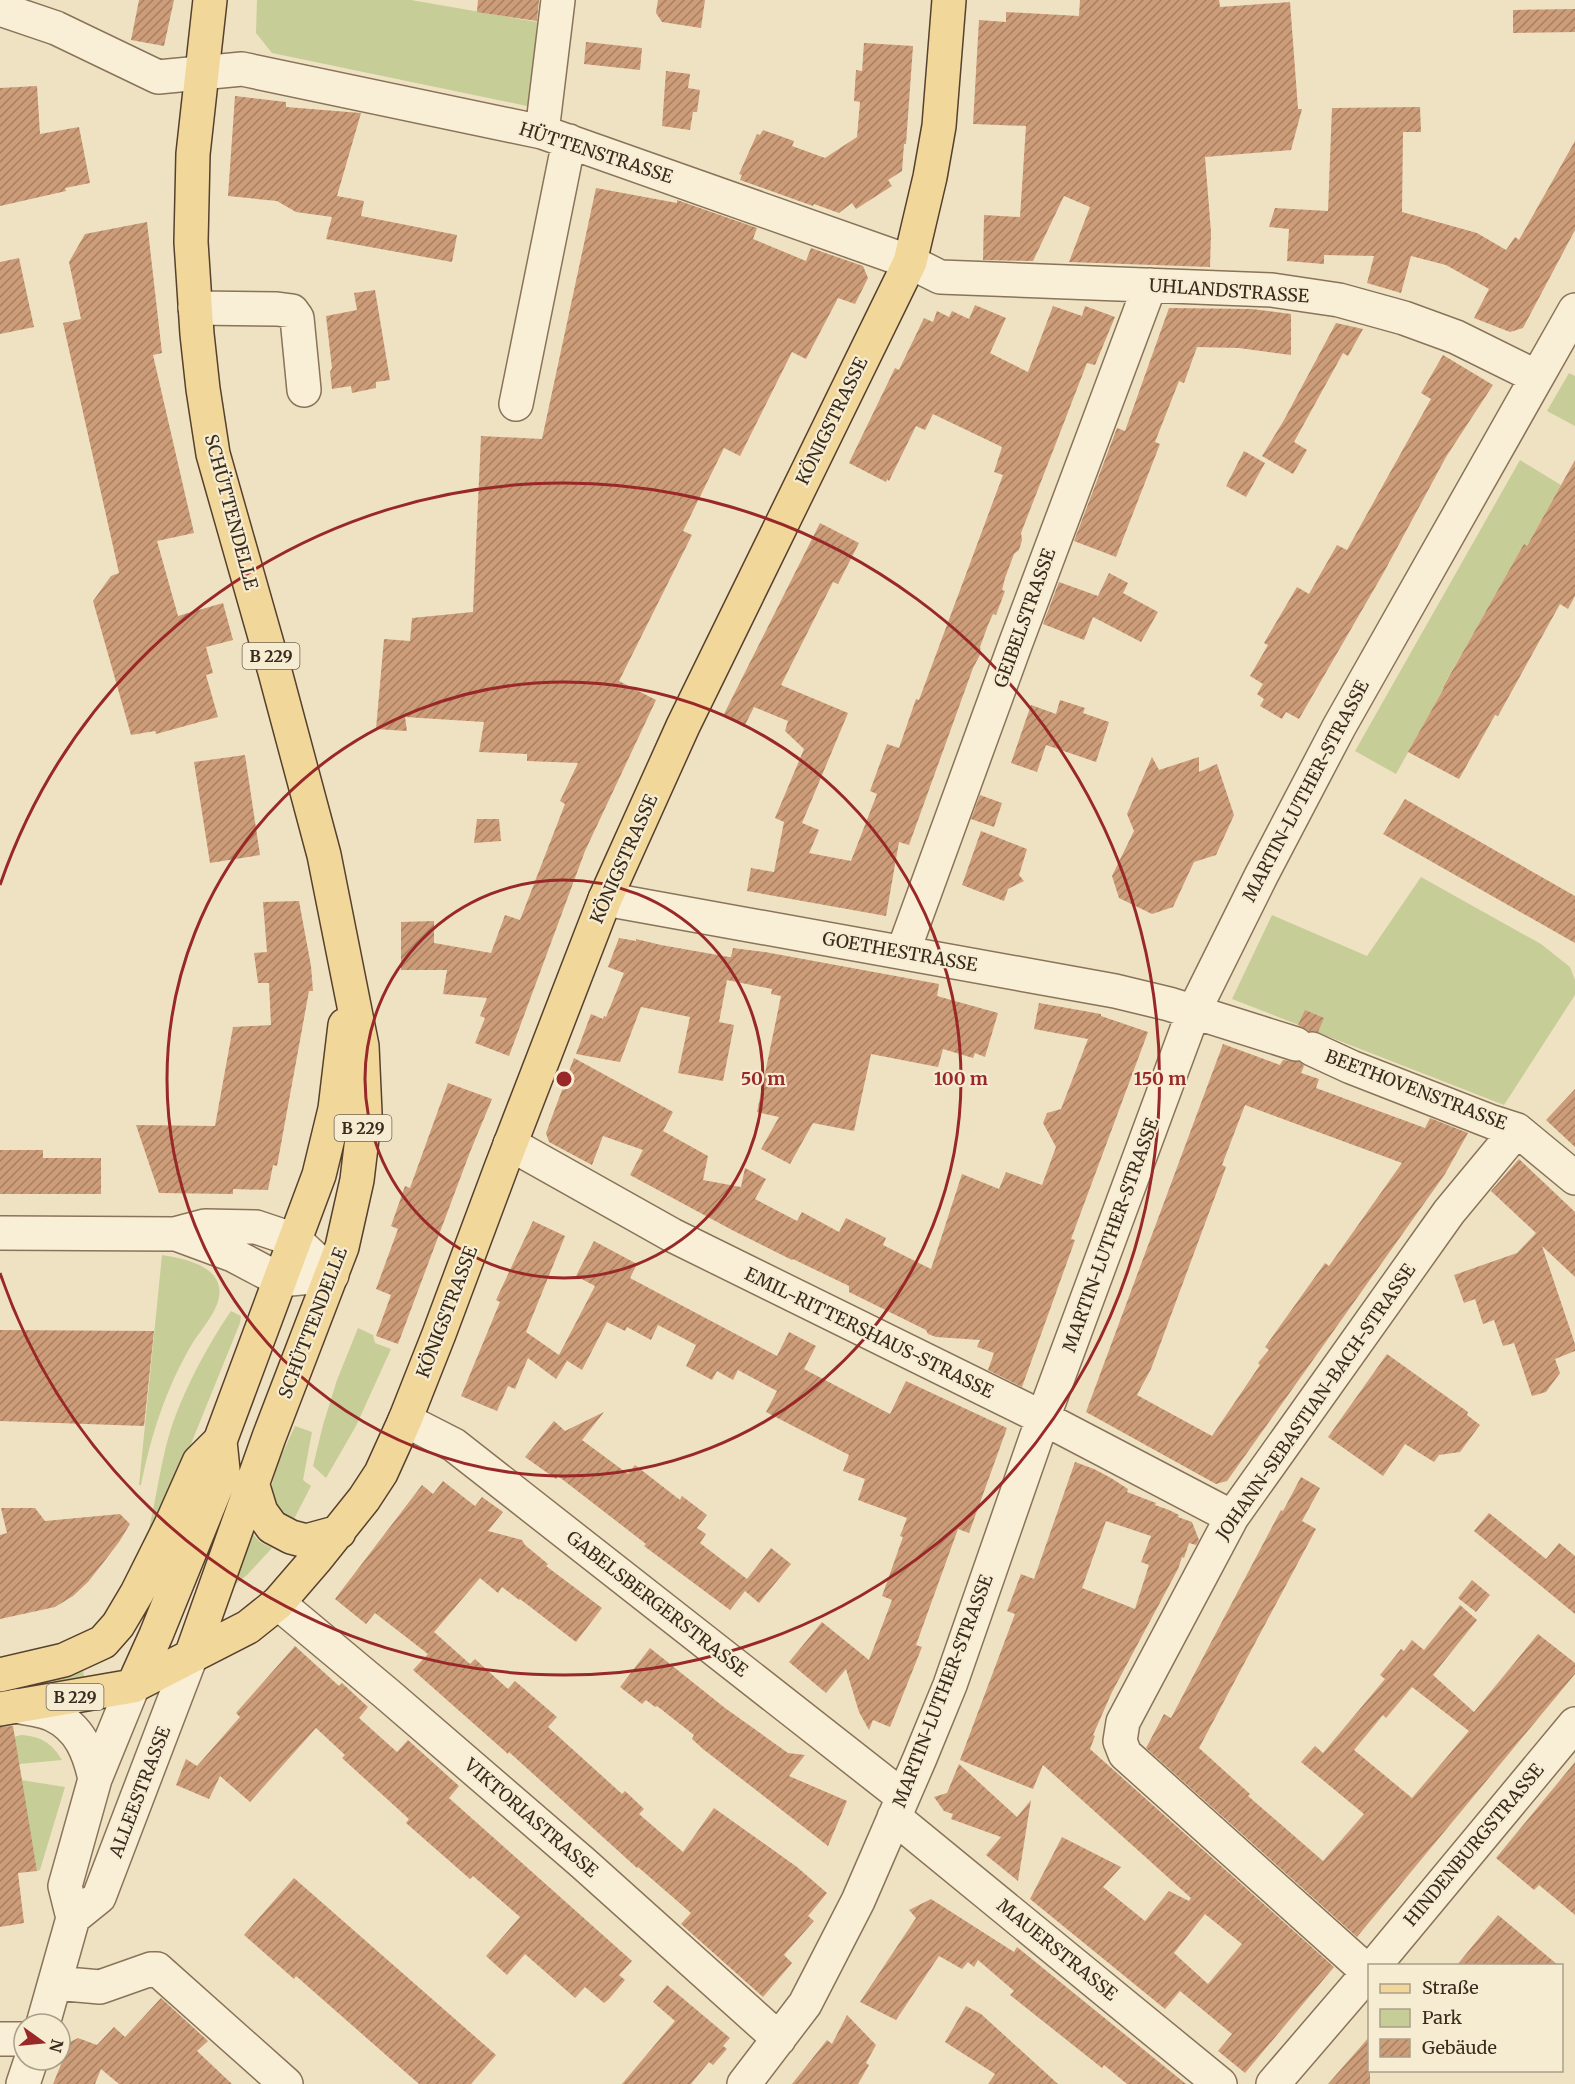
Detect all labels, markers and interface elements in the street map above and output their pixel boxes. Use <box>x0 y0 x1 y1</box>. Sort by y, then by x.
street label: HÜTTENSTRASSE <box>516 117 677 188</box>
street label: UHLANDSTRASSE <box>1148 273 1311 308</box>
street label: KÖNIGSTRASSE <box>791 353 873 488</box>
street label: SCHÜTTENDELLE <box>200 432 263 593</box>
street label: GEIBELSTRASSE <box>989 544 1061 691</box>
road number: B 229 <box>242 643 300 669</box>
street label: MARTIN-LUTHER-STRASSE <box>1237 675 1374 906</box>
street label: KÖNIGSTRASSE <box>585 790 663 927</box>
street label: GOETHESTRASSE <box>821 927 980 977</box>
street label: BEETHOVENSTRASSE <box>1322 1044 1511 1135</box>
text: 50 m <box>741 1067 785 1090</box>
text: 100 m <box>934 1067 988 1090</box>
text: 150 m <box>1134 1067 1186 1090</box>
centre of rings <box>554 1069 574 1089</box>
street label: MARTIN-LUTHER-STRASSE <box>1057 1114 1164 1355</box>
road number: B 229 <box>334 1115 392 1141</box>
street label: KÖNIGSTRASSE <box>411 1242 482 1381</box>
street label: SCHÜTTENDELLE <box>273 1243 352 1402</box>
street label: JOHANN-SEBASTIAN-BACH-STRASSE <box>1210 1259 1421 1545</box>
street label: EMIL-RITTERSHAUS-STRASSE <box>741 1262 998 1403</box>
street label: GABELSBERGERSTRASSE <box>562 1526 753 1682</box>
street label: MARTIN-LUTHER-STRASSE <box>887 1571 998 1811</box>
road number: B 229 <box>46 1684 104 1710</box>
street label: ALLEESTRASSE <box>104 1722 175 1862</box>
street label: VIKTORIASTRASSE <box>459 1753 603 1882</box>
street label: HINDENBURGSTRASSE <box>1399 1758 1549 1931</box>
street label: MAUERSTRASSE <box>992 1894 1123 2006</box>
legend <box>1368 1964 1563 2072</box>
text: Straße <box>1422 1976 1479 1999</box>
text: Park <box>1422 2006 1463 2029</box>
north arrow <box>12 2012 72 2072</box>
text: Gebäude <box>1422 2036 1497 2059</box>
text: N <box>45 2037 68 2055</box>

